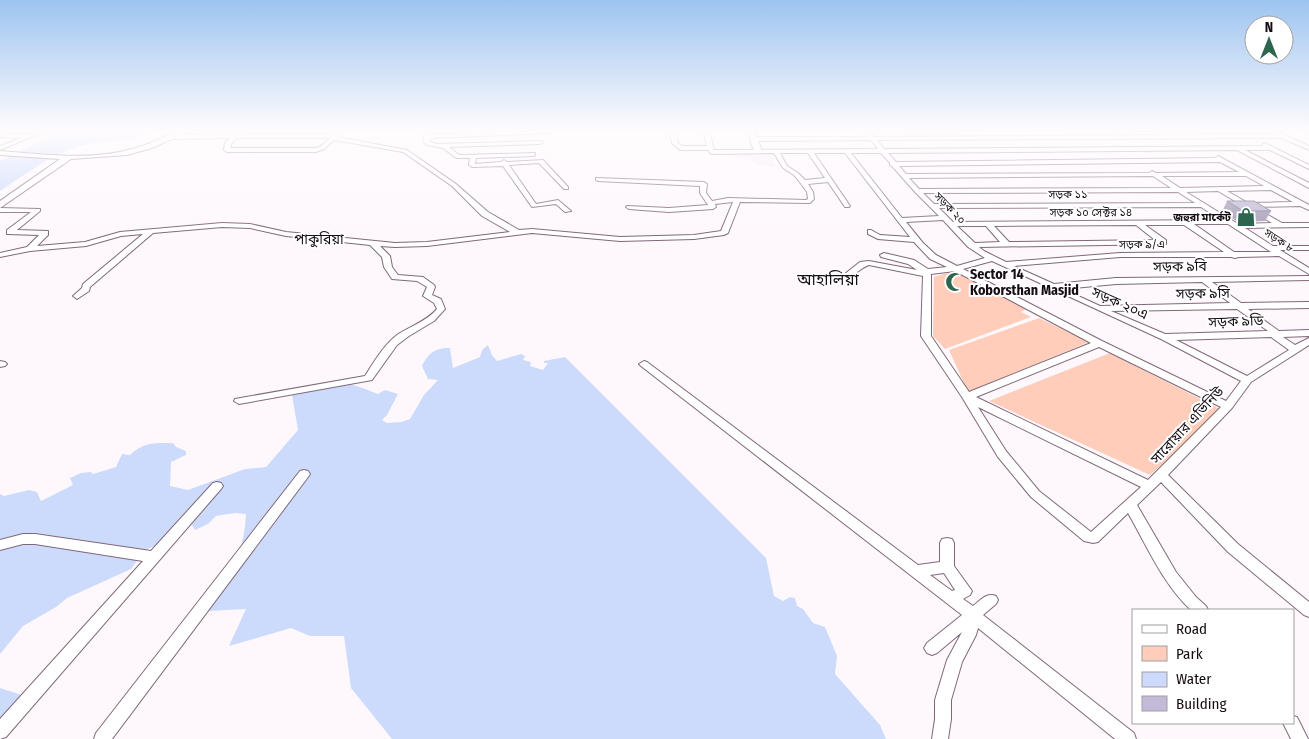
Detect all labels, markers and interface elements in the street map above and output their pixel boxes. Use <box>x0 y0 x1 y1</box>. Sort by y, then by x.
north arrow <box>1244 15 1294 65</box>
text: N <box>1265 19 1273 36</box>
street label: সড়ক ১১ <box>1047 188 1088 201</box>
street label: সড়ক ২০ <box>931 189 968 227</box>
street label: সড়ক ১০ সেক্টর ১৪ <box>1049 206 1132 219</box>
shop icon: জহুরা মার্কেট <box>1235 206 1257 228</box>
place label: জহুরা মার্কেট <box>1172 210 1232 224</box>
street label: সড়ক ৮ <box>1261 226 1296 255</box>
district label: পাকুরিয়া <box>294 231 344 248</box>
street label: সড়ক ৯/এ <box>1118 238 1165 251</box>
street label: সড়ক ৯বি <box>1152 258 1208 275</box>
place label: Sector 14 Koborsthan Masjid <box>970 266 1079 299</box>
district label: আহালিয়া <box>796 270 860 289</box>
mosque icon: Sector 14 Koborsthan Masjid <box>944 271 966 293</box>
street label: সড়ক ২০এ <box>1088 283 1151 323</box>
street label: সড়ক ৯সি <box>1175 285 1230 302</box>
street label: সড়ক ৯ডি <box>1207 312 1265 331</box>
street label: সারোয়ার এভিনিউ <box>1147 382 1228 468</box>
legend <box>1132 609 1294 724</box>
text: Road <box>1176 620 1207 638</box>
text: Park <box>1176 645 1203 663</box>
text: Water <box>1176 670 1212 688</box>
text: Building <box>1176 695 1227 713</box>

